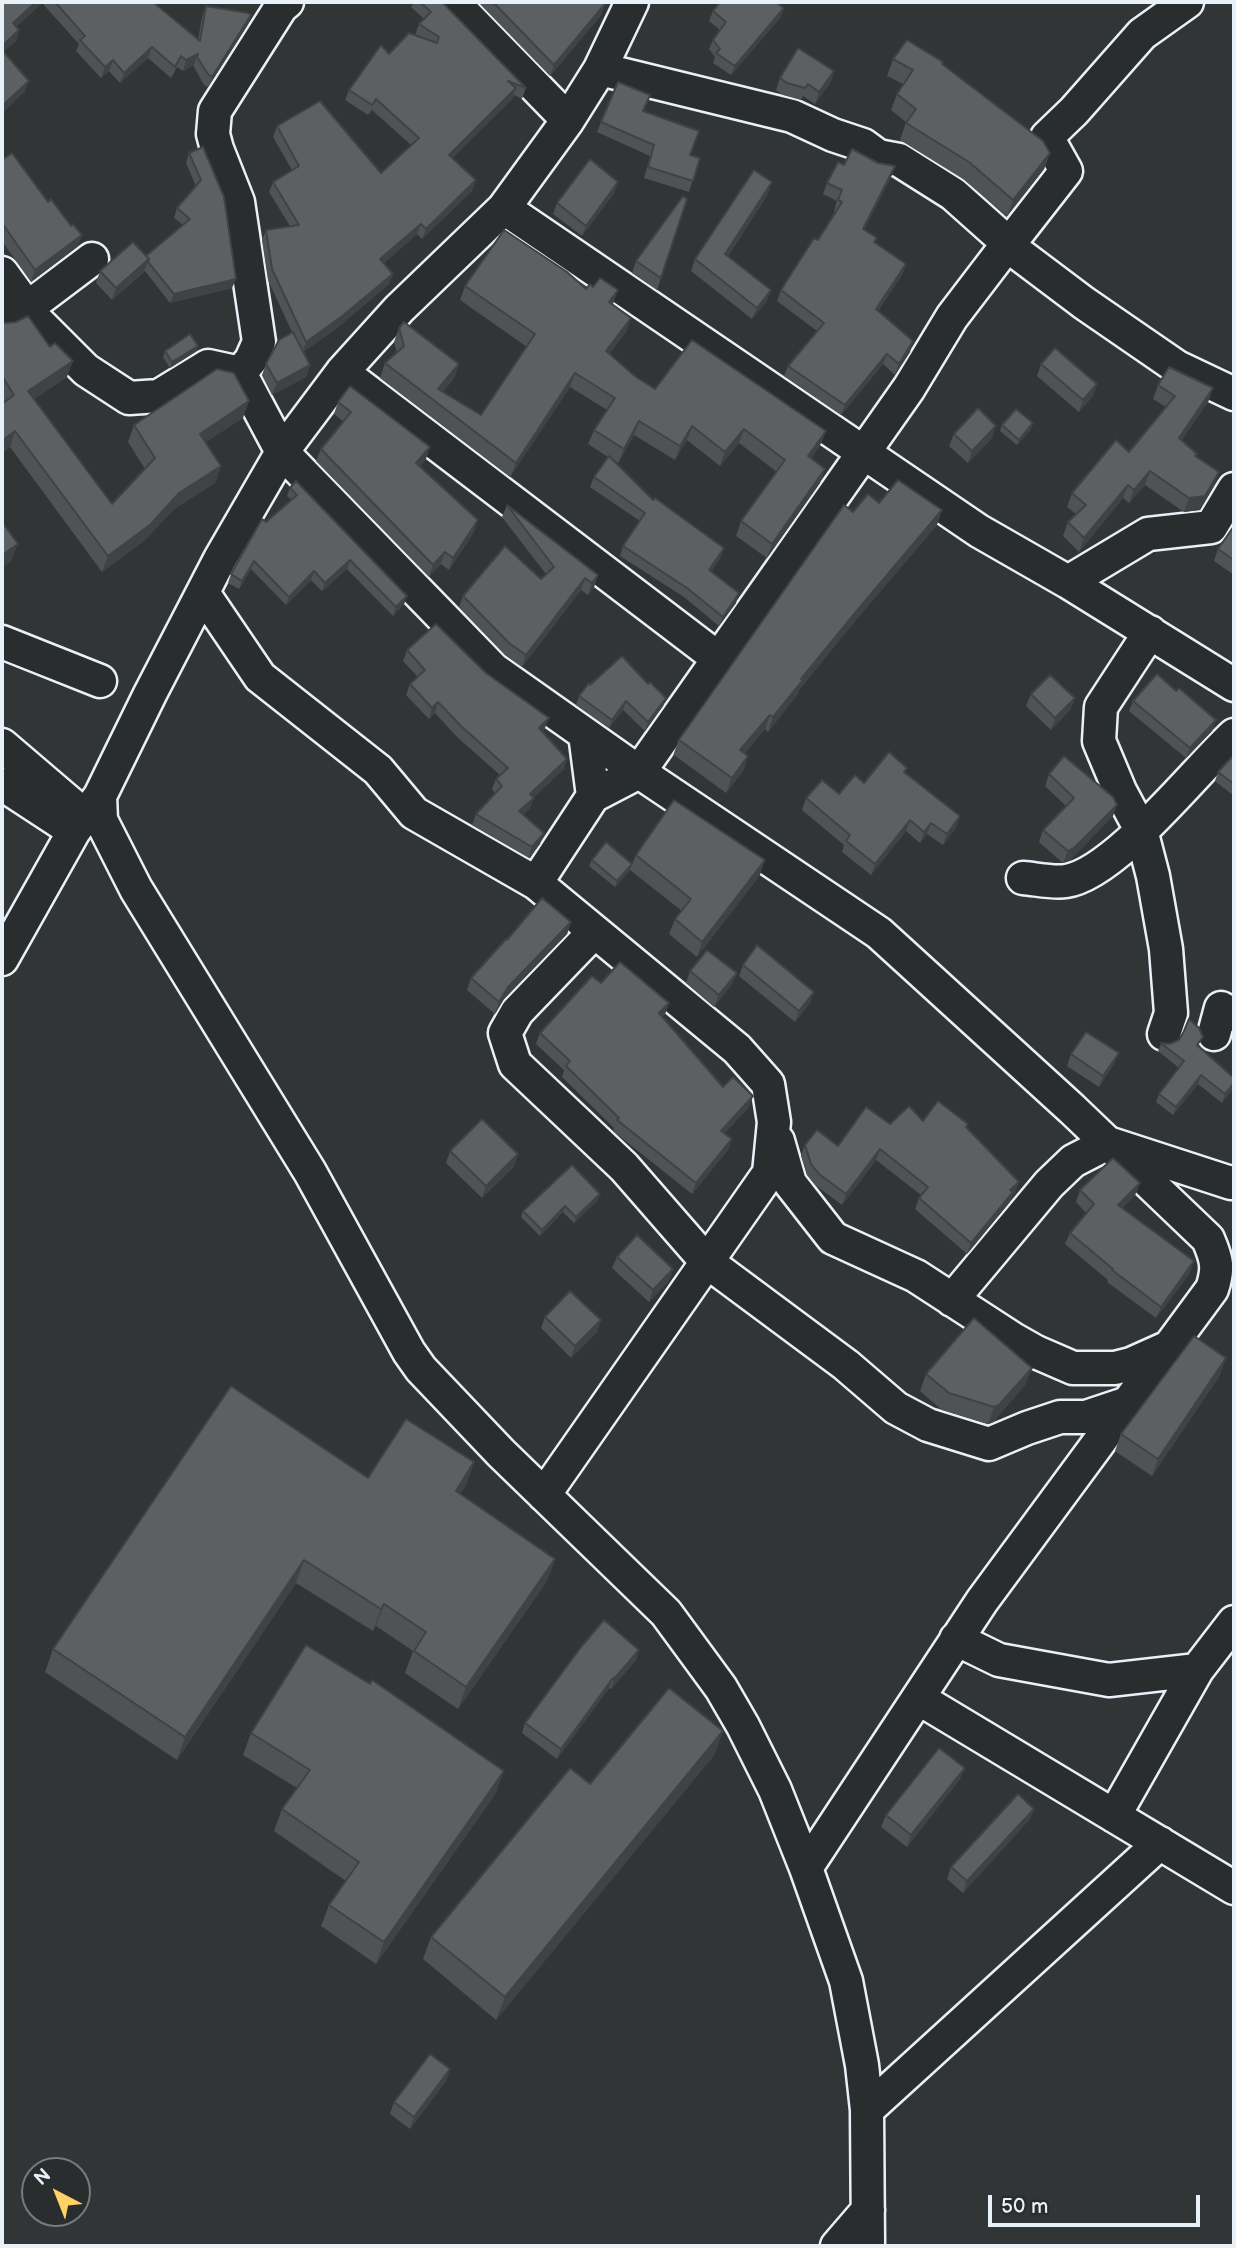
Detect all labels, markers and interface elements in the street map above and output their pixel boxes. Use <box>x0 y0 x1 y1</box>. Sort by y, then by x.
north arrow <box>21 2157 91 2227</box>
text: N <box>30 2164 56 2191</box>
scale bar <box>991 2182 1203 2226</box>
text: 50 m <box>1001 2194 1048 2219</box>

